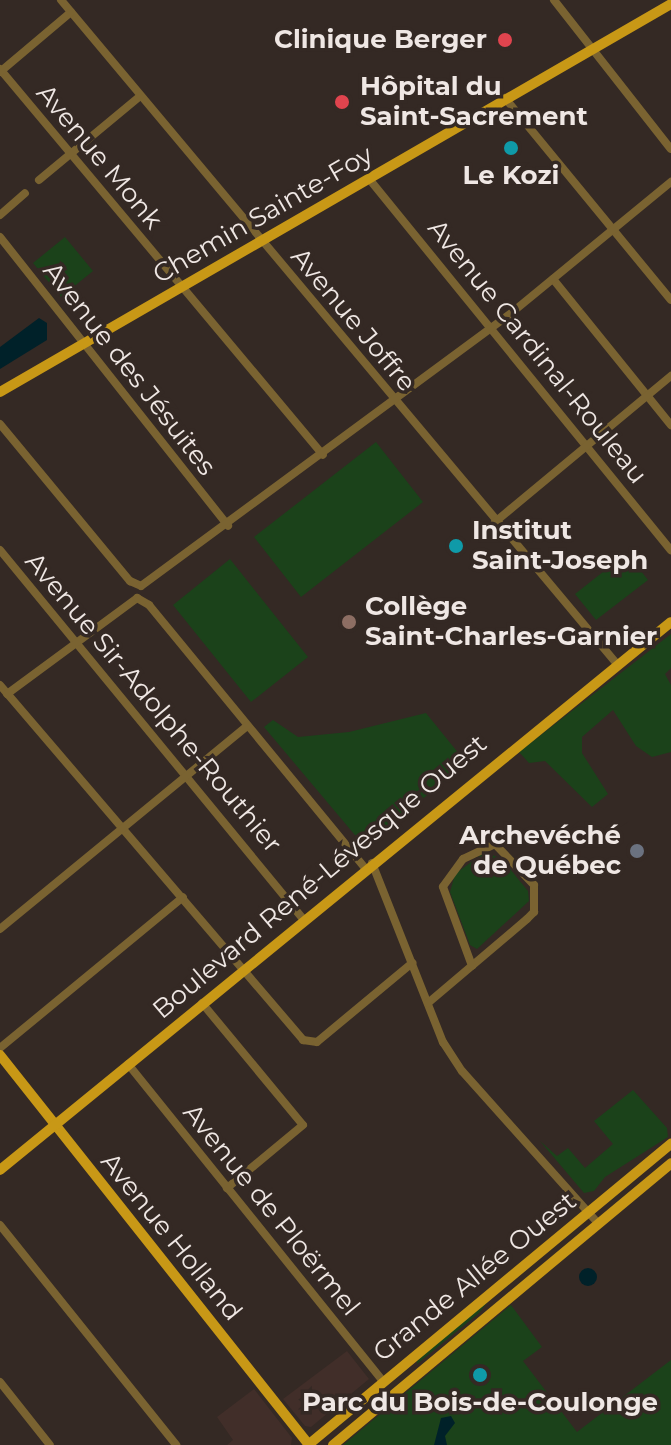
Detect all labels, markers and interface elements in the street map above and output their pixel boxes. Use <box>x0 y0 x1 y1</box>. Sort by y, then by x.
place label: Clinique Berger <box>274 24 487 56</box>
marker: Clinique Berger <box>494 29 516 51</box>
place label: Hôpital du Saint-Sacrement <box>360 71 588 132</box>
street label: Avenue Monk <box>29 78 169 236</box>
marker: Hôpital du Saint-Sacrement <box>331 91 353 113</box>
street label: Chemin Sainte-Foy <box>148 139 378 291</box>
marker: Le Kozi <box>502 139 520 157</box>
place label: Le Kozi <box>463 160 559 192</box>
street label: Avenue Cardinal-Rouleau <box>421 214 653 490</box>
street label: Avenue Joffre <box>284 242 422 398</box>
street label: Avenue des Jésuites <box>36 256 222 482</box>
place label: Institut Saint-Joseph <box>472 515 648 576</box>
marker: Institut Saint-Joseph <box>447 537 465 555</box>
street label: Avenue Sir-Adolphe-Routhier <box>18 547 288 859</box>
place label: Collège Saint-Charles-Garnier <box>365 591 657 652</box>
marker: Collège Saint-Charles-Garnier <box>340 613 358 631</box>
street label: Boulevard René-Lévesque Ouest <box>147 728 493 1026</box>
place label: Archevéché de Québec <box>459 820 621 882</box>
marker: Archevéché de Québec <box>628 842 646 860</box>
street label: Avenue de Ploërmel <box>176 1098 366 1322</box>
street label: Avenue Holland <box>94 1147 248 1327</box>
street label: Grande Allée Ouest <box>367 1186 583 1368</box>
marker: Parc du Bois-de-Coulonge <box>471 1366 489 1384</box>
place label: Parc du Bois-de-Coulonge <box>302 1387 658 1419</box>

